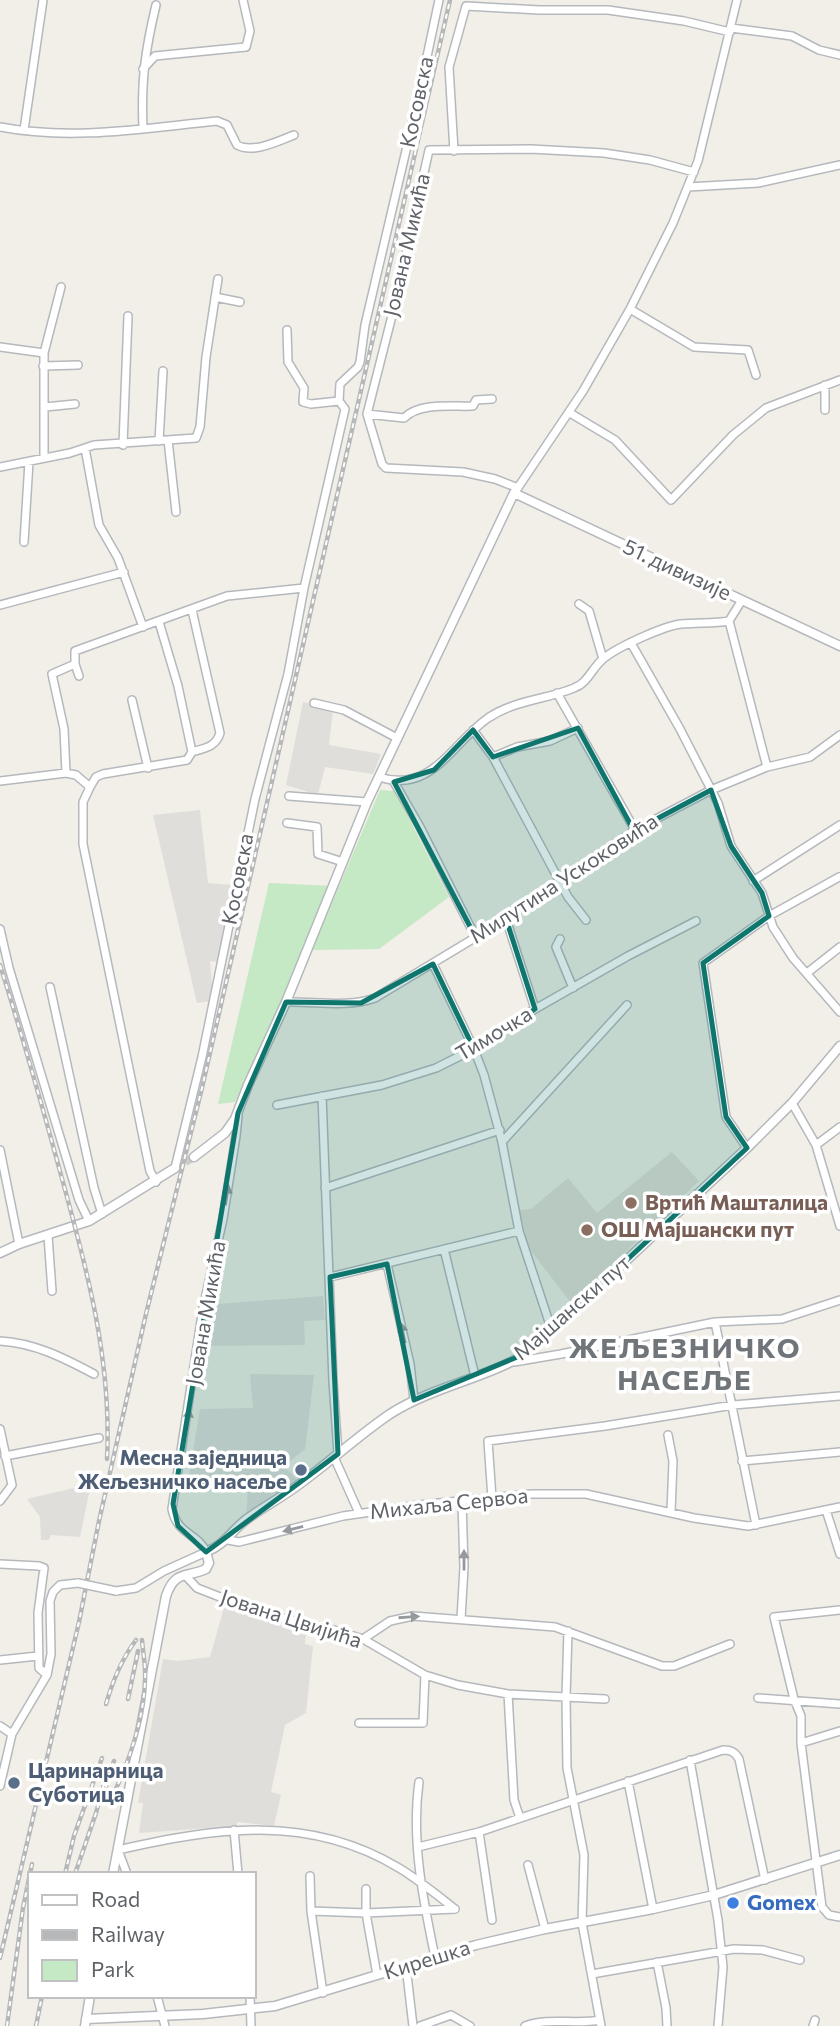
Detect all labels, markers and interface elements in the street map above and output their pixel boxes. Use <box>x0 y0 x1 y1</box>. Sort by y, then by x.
street label: Косовска <box>394 54 437 150</box>
street label: Јована Микића <box>377 171 434 319</box>
street label: 51. дивизије <box>620 533 736 605</box>
street label: Милутина Ускоковића <box>464 808 662 948</box>
street label: Косовска <box>215 831 258 926</box>
street label: Тимочка <box>451 1000 536 1065</box>
one-way arrow <box>222 1184 233 1206</box>
place label: Вртић Машталица <box>645 1189 828 1214</box>
marker: Вртић Машталица <box>623 1195 639 1211</box>
place label: ОШ Мајшански пут <box>601 1216 794 1241</box>
marker: ОШ Мајшански пут <box>579 1222 595 1238</box>
street label: Јована Микића <box>180 1239 229 1387</box>
street label: Мајшански пут <box>507 1249 635 1364</box>
one-way arrow <box>397 1322 408 1344</box>
district label: ЖЕЉЕЗНИЧКО НАСЕЉЕ <box>568 1330 802 1396</box>
one-way arrow <box>182 1408 193 1430</box>
place label: Месна заједница Жељезничко насеље <box>77 1444 287 1493</box>
marker: Месна заједница Жељезничко насеље <box>293 1462 309 1478</box>
street label: Михаља Сервоа <box>368 1482 529 1523</box>
one-way arrow <box>282 1524 304 1535</box>
one-way arrow <box>458 1549 469 1571</box>
street label: Јована Цвијића <box>218 1583 365 1652</box>
one-way arrow <box>398 1612 420 1623</box>
place label: Царинарница Суботица <box>28 1757 163 1806</box>
marker: Царинарница Суботица <box>6 1775 22 1791</box>
legend <box>28 1872 256 1998</box>
text: Road <box>91 1886 140 1911</box>
place label: Gomex <box>747 1889 816 1914</box>
marker: Gomex <box>725 1895 741 1911</box>
text: Railway <box>91 1921 165 1946</box>
street label: Кирешка <box>380 1934 473 1984</box>
text: Park <box>91 1956 135 1981</box>

